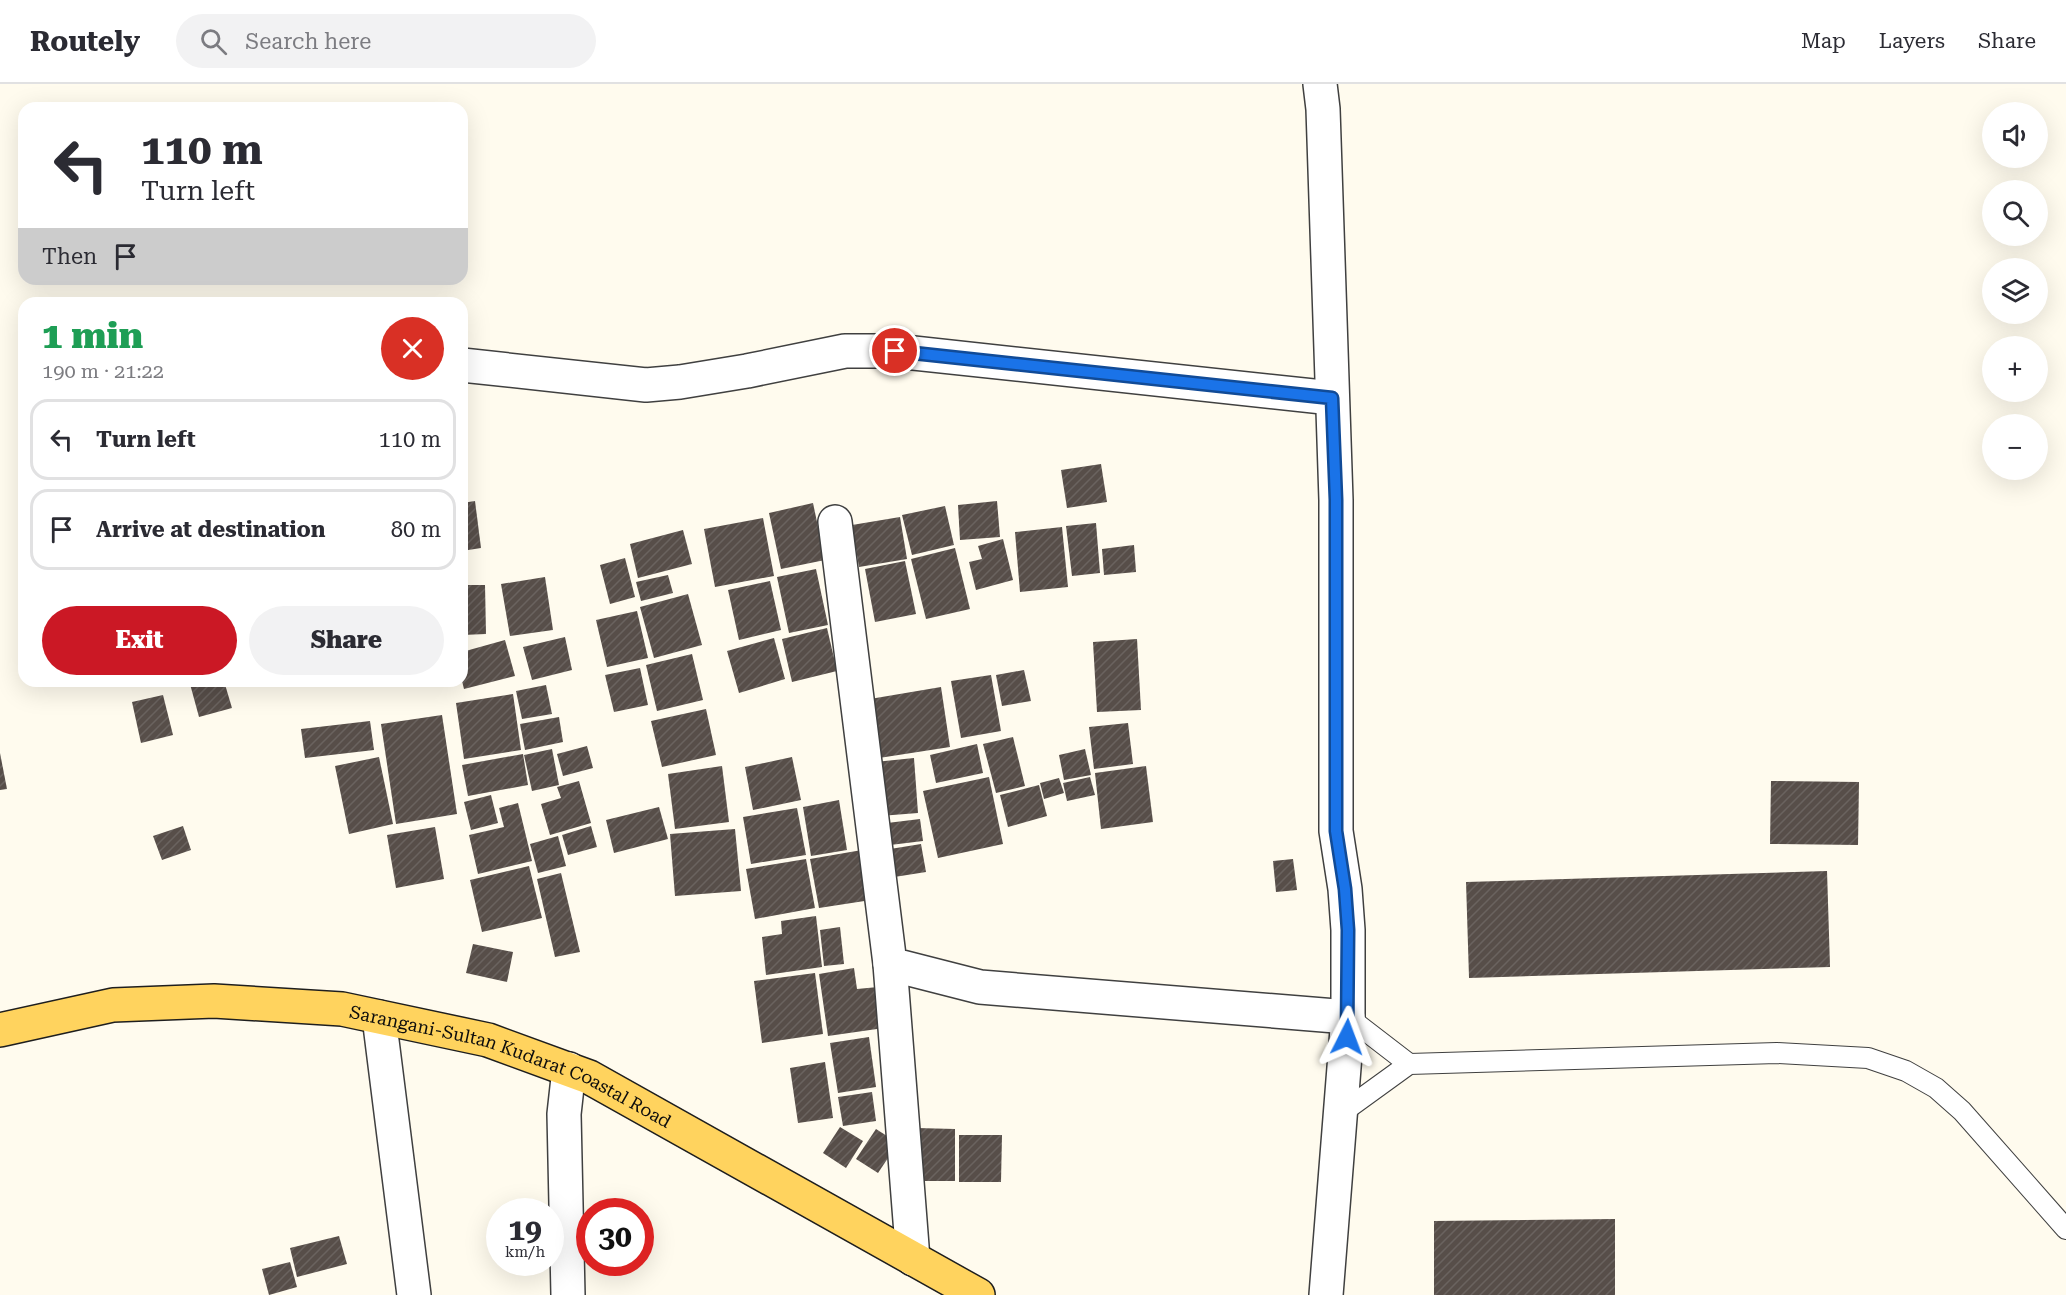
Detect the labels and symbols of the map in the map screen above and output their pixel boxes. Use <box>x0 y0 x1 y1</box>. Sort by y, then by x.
pin <box>869 325 920 376</box>
street label: Sarangani-Sultan Kudarat Coastal Road <box>348 1000 676 1132</box>
position arrow <box>1315 1005 1379 1069</box>
speed limit sign: 30 <box>576 1198 654 1276</box>

